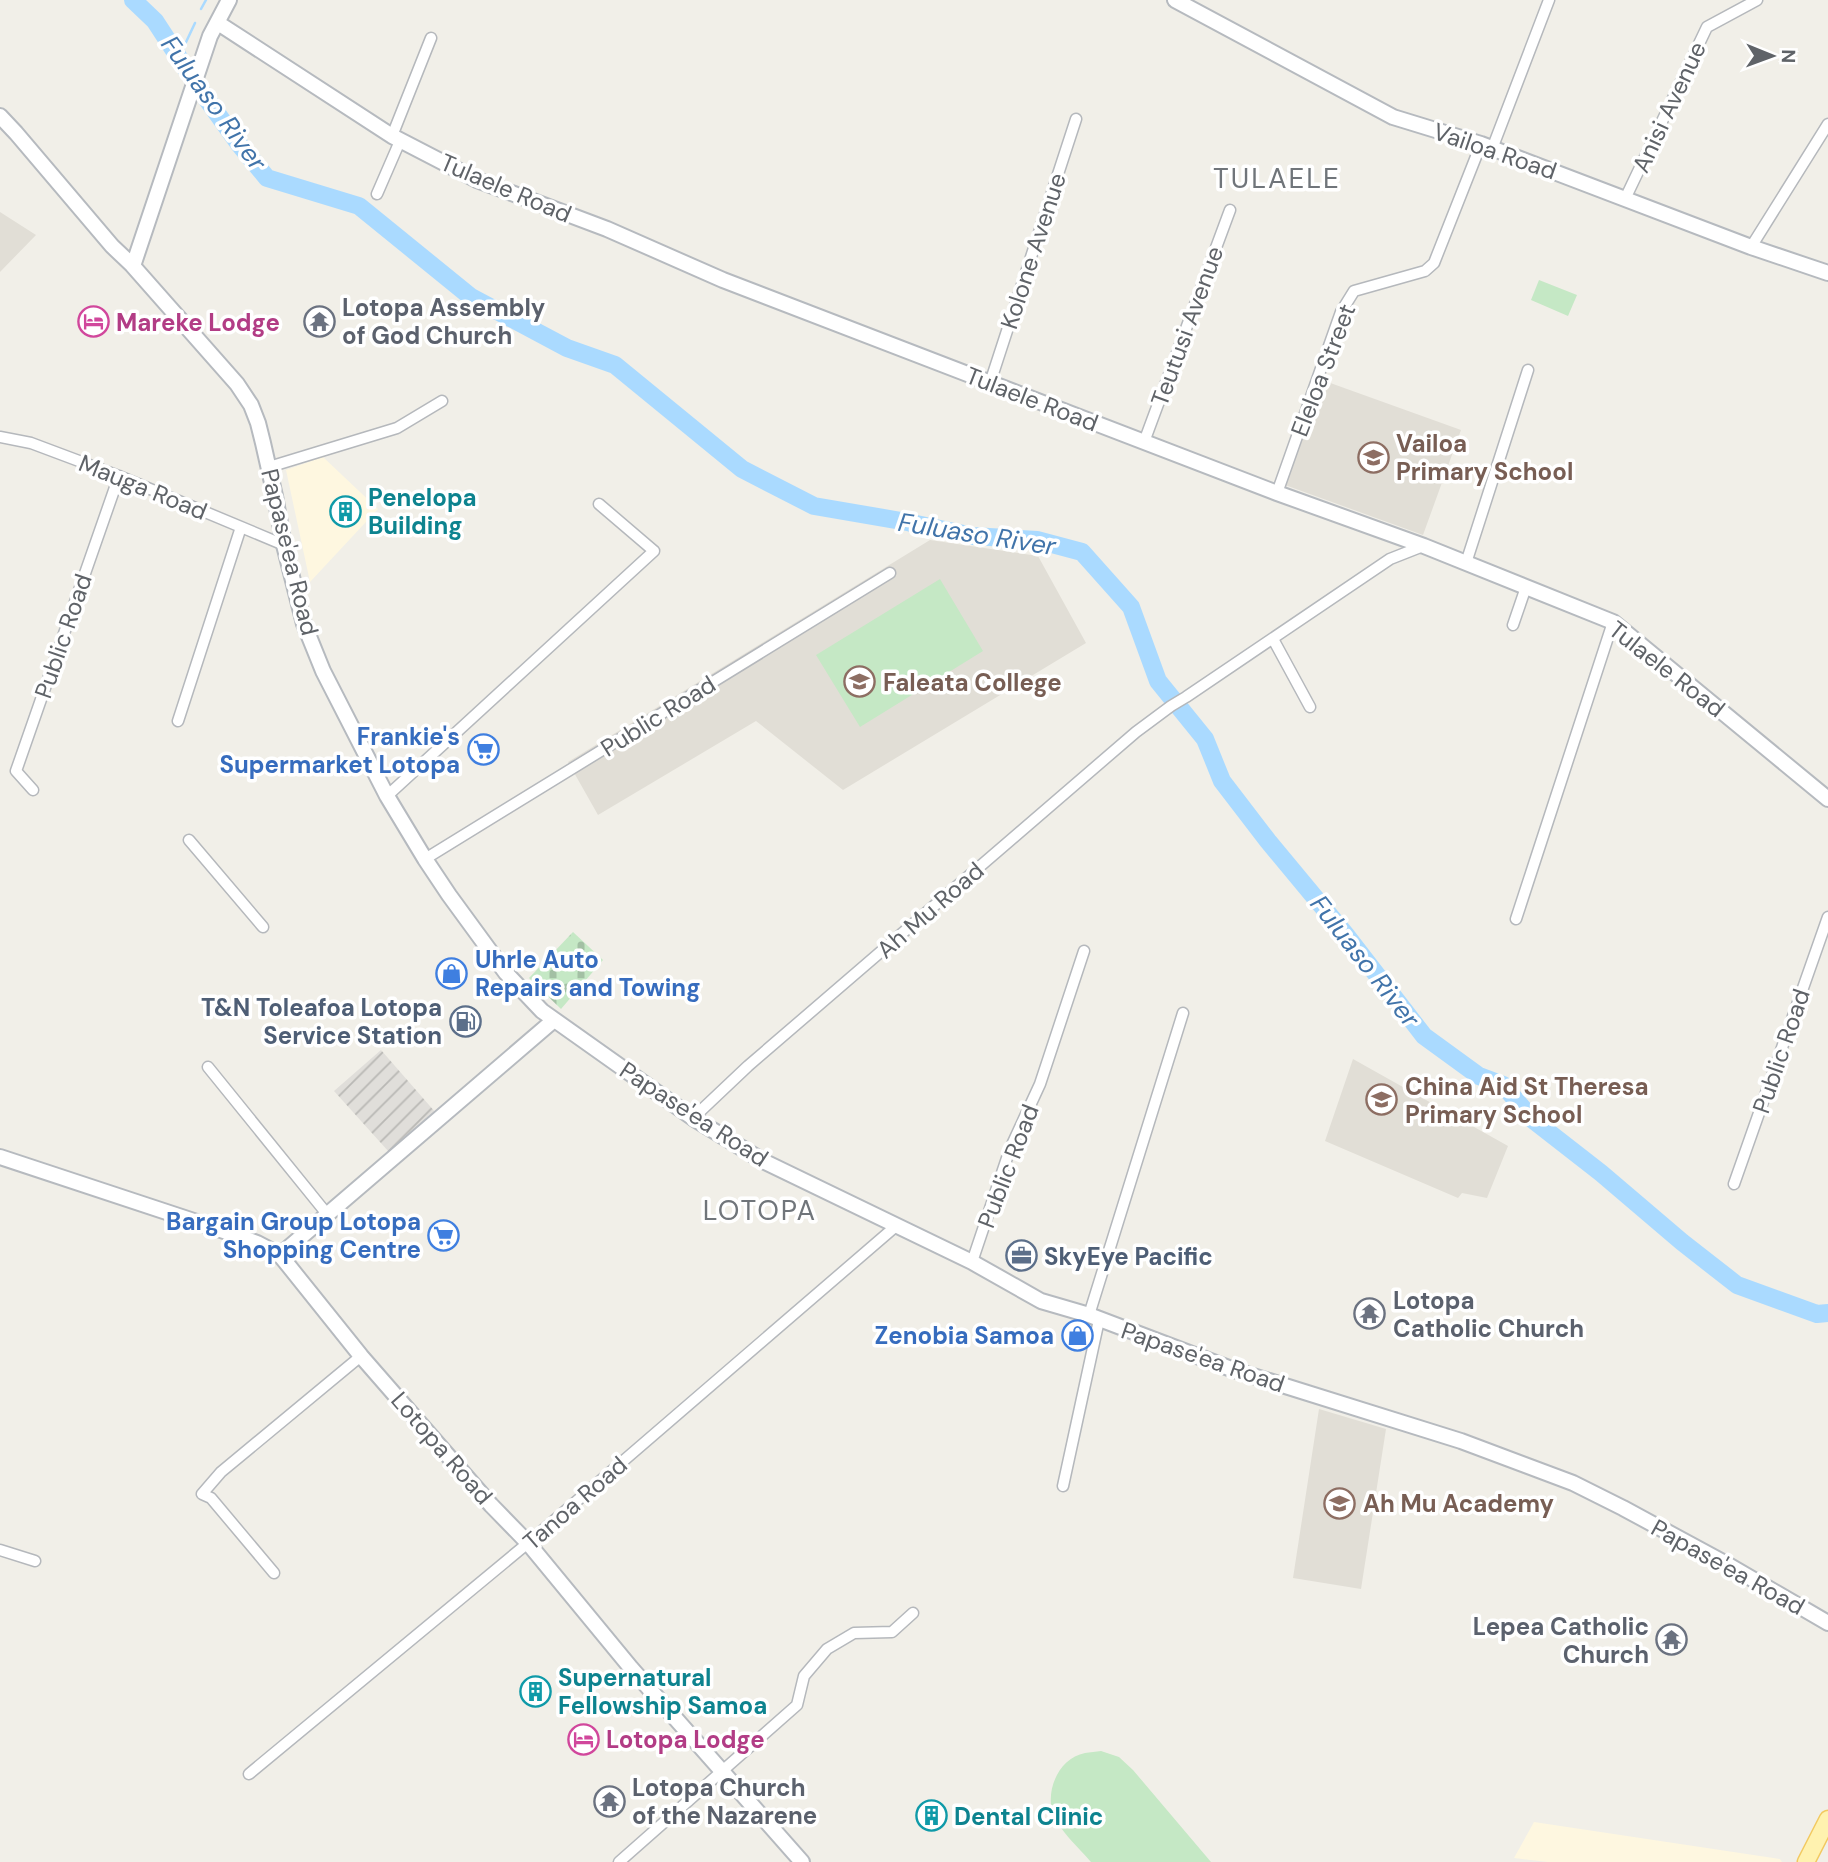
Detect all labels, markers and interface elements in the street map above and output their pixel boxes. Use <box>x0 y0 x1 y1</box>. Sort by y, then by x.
north arrow <box>1737 21 1807 91</box>
water label: Fuluaso River <box>154 29 275 178</box>
street label: Anisi Avenue <box>1625 36 1713 178</box>
text: N <box>1776 49 1801 63</box>
street label: Vailoa Road <box>1429 115 1561 187</box>
street label: Tulaele Road <box>436 147 576 229</box>
district label: TULAELE <box>1213 160 1341 197</box>
street label: Kolone Avenue <box>993 169 1073 333</box>
street label: Teutusi Avenue <box>1144 242 1230 410</box>
place label: Lotopa Assembly of God Church <box>342 292 546 351</box>
street label: Eleloa Street <box>1284 299 1362 441</box>
temple icon: Lotopa Assembly of God Church <box>302 304 336 338</box>
hotel icon: Mareke Lodge <box>76 305 110 339</box>
place label: Mareke Lodge <box>116 307 280 338</box>
street label: Tulaele Road <box>961 360 1103 438</box>
place label: Vailoa Primary School <box>1396 428 1573 487</box>
school or university icon: Vailoa Primary School <box>1356 440 1390 474</box>
street label: Mauga Road <box>74 447 212 527</box>
street label: Papase'ea Road <box>254 465 326 639</box>
place label: Penelopa Building <box>368 482 477 541</box>
building icon: Penelopa Building <box>328 494 362 528</box>
water label: Fuluaso River <box>896 505 1060 563</box>
street label: Public Road <box>27 570 99 702</box>
street label: Tulaele Road <box>1603 614 1731 724</box>
school or university icon: Faleata College <box>843 665 877 699</box>
place label: Faleata College <box>883 667 1062 698</box>
street label: Public Road <box>595 668 721 764</box>
place label: Frankie's Supermarket Lotopa <box>220 721 460 780</box>
supermarket icon: Frankie's Supermarket Lotopa <box>466 733 500 767</box>
street label: Ah Mu Road <box>870 855 990 965</box>
water label: Fuluaso River <box>1303 888 1428 1035</box>
place label: Uhrle Auto Repairs and Towing <box>475 944 700 1003</box>
shop icon: Uhrle Auto Repairs and Towing <box>435 956 469 990</box>
street label: Public Road <box>1745 985 1817 1117</box>
place label: T&N Toleafoa Lotopa Service Station <box>201 992 442 1051</box>
fuel station icon: T&N Toleafoa Lotopa Service Station <box>448 1004 482 1038</box>
street label: Papase'ea Road <box>614 1054 774 1174</box>
place label: China Aid St Theresa Primary School <box>1405 1071 1649 1130</box>
school or university icon: China Aid St Theresa Primary School <box>1365 1083 1399 1117</box>
street label: Public Road <box>970 1100 1046 1232</box>
district label: LOTOPA <box>703 1192 817 1229</box>
place label: Bargain Group Lotopa Shopping Centre <box>166 1206 421 1265</box>
supermarket icon: Bargain Group Lotopa Shopping Centre <box>427 1218 461 1252</box>
office icon: SkyEye Pacific <box>1004 1239 1038 1273</box>
place label: SkyEye Pacific <box>1044 1241 1213 1272</box>
place label: Lotopa Catholic Church <box>1393 1285 1584 1344</box>
temple icon: Lotopa Catholic Church <box>1353 1297 1387 1331</box>
street label: Papase'ea Road <box>1117 1315 1289 1399</box>
shop icon: Zenobia Samoa <box>1060 1318 1094 1352</box>
place label: Zenobia Samoa <box>874 1320 1054 1351</box>
street label: Lotopa Road <box>385 1385 499 1511</box>
street label: Tanoa Road <box>517 1449 633 1557</box>
school or university icon: Ah Mu Academy <box>1323 1486 1357 1520</box>
place label: Ah Mu Academy <box>1363 1488 1555 1519</box>
street label: Papase'ea Road <box>1646 1512 1810 1622</box>
place label: Lepea Catholic Church <box>1473 1611 1649 1670</box>
temple icon: Lepea Catholic Church <box>1655 1623 1689 1657</box>
place label: Supernatural Fellowship Samoa <box>558 1662 767 1721</box>
building icon: Supernatural Fellowship Samoa <box>518 1674 552 1708</box>
hotel icon: Lotopa Lodge <box>566 1722 600 1756</box>
place label: Lotopa Lodge <box>606 1724 765 1755</box>
place label: Lotopa Church of the Nazarene <box>632 1772 817 1831</box>
temple icon: Lotopa Church of the Nazarene <box>592 1784 626 1818</box>
building icon: Dental Clinic <box>914 1799 948 1833</box>
place label: Dental Clinic <box>954 1801 1103 1832</box>

